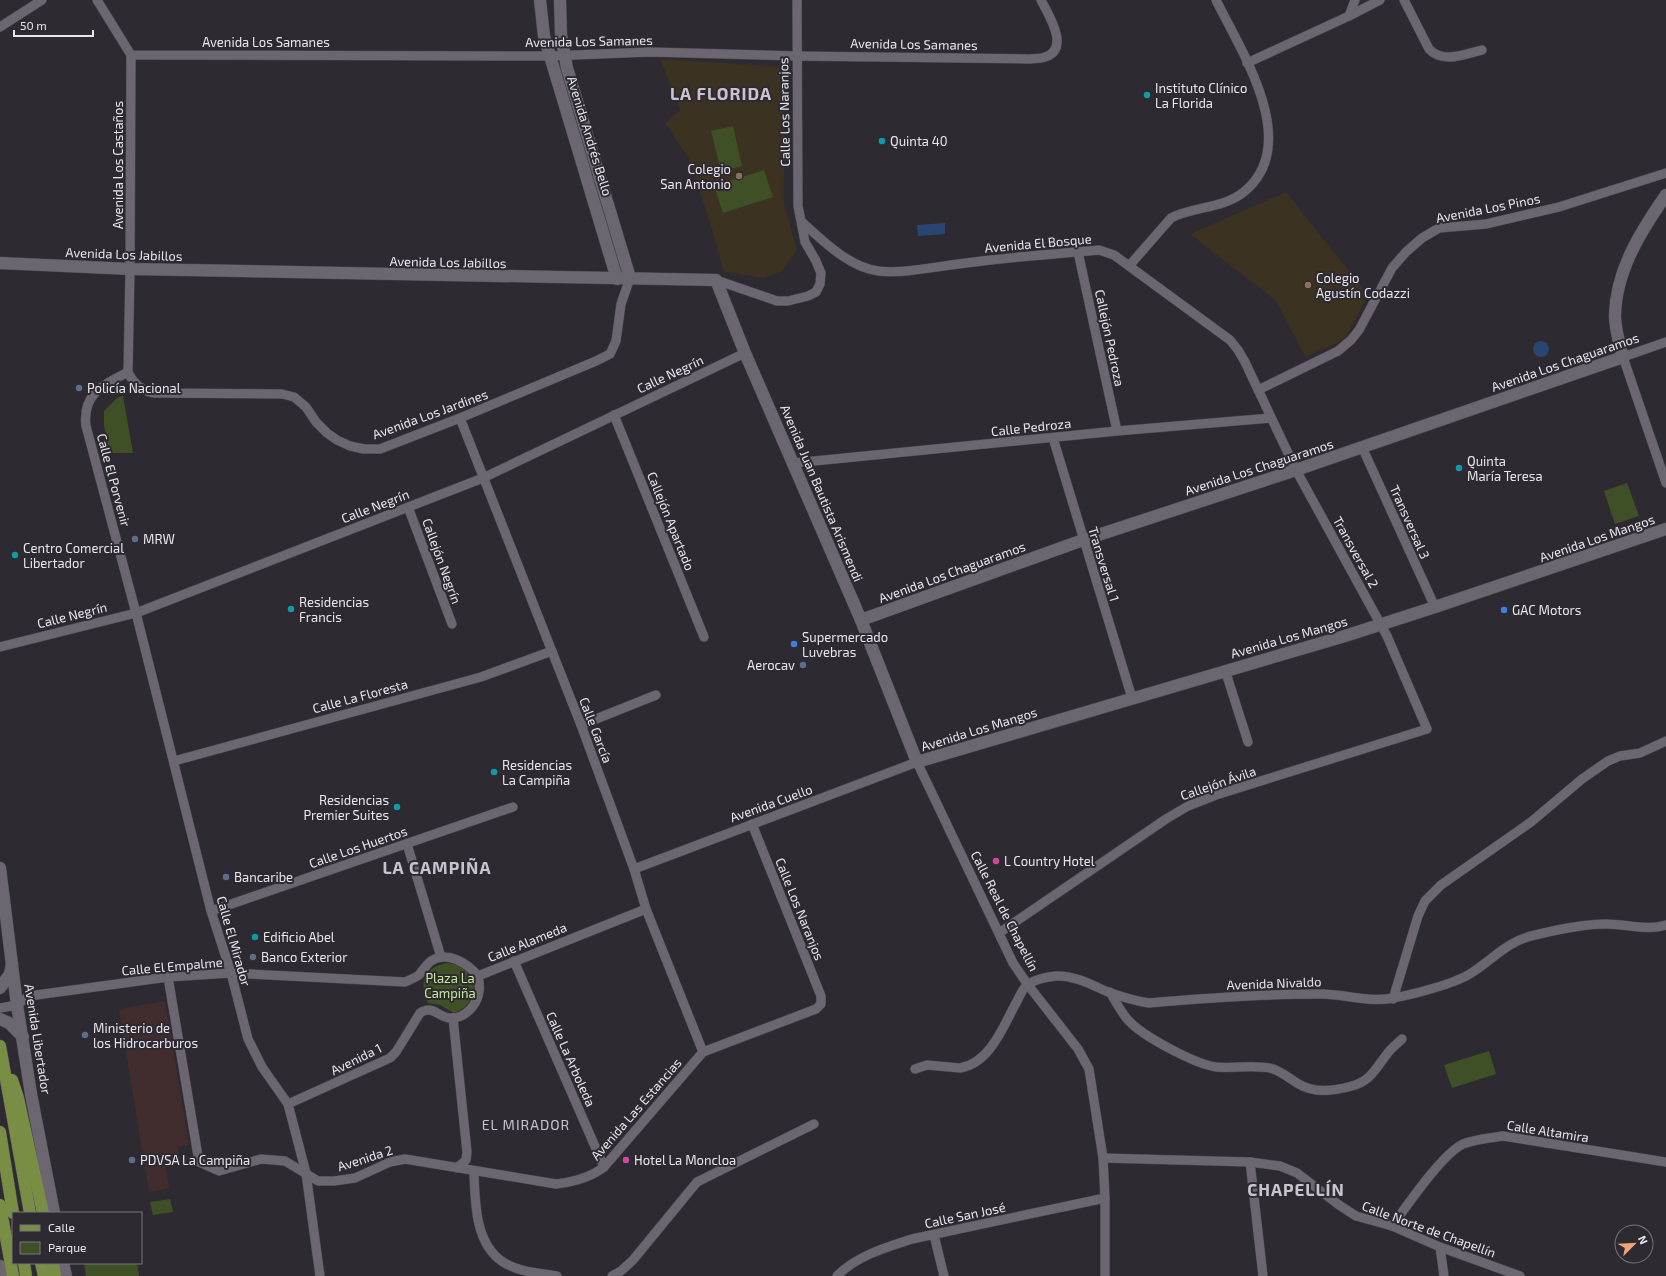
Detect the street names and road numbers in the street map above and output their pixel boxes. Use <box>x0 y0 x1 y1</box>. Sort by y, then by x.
street label: Avenida Los Samanes <box>525 32 653 50</box>
street label: Avenida Los Samanes <box>202 34 330 50</box>
street label: Avenida Los Samanes <box>850 35 978 53</box>
street label: Calle Los Naranjos <box>775 57 793 167</box>
street label: Avenida Andrés Bello <box>564 74 616 198</box>
street label: Avenida Los Castaños <box>110 101 126 229</box>
street label: Avenida Los Pinos <box>1435 190 1541 226</box>
street label: Avenida El Bosque <box>984 230 1092 256</box>
street label: Avenida Los Jabillos <box>65 244 183 264</box>
street label: Avenida Los Jabillos <box>389 253 507 271</box>
street label: Callejón Pedroza <box>1092 288 1128 388</box>
street label: Avenida Los Chaguaramos <box>1489 329 1641 395</box>
street label: Calle Negrín <box>634 352 706 396</box>
street label: Avenida Los Jardines <box>370 386 490 442</box>
street label: Avenida Juan Bautista Arismendi <box>777 402 867 584</box>
street label: Calle Pedroza <box>990 415 1072 439</box>
street label: Calle El Porvenir <box>94 432 134 528</box>
street label: Avenida Los Chaguaramos <box>1183 435 1335 499</box>
street label: Callejón Apartado <box>644 469 698 573</box>
street label: Transversal 3 <box>1387 483 1433 561</box>
street label: Calle Negrín <box>339 486 411 526</box>
street label: Avenida Los Mangos <box>1537 511 1657 565</box>
street label: Transversal 2 <box>1330 513 1382 591</box>
street label: Callejón Negrín <box>419 516 465 606</box>
street label: Transversal 1 <box>1085 525 1123 603</box>
street label: Avenida Los Chaguaramos <box>876 538 1028 606</box>
street label: Calle Negrín <box>35 599 109 631</box>
street label: Avenida Los Mangos <box>1229 613 1349 661</box>
street label: Calle La Floresta <box>311 676 409 716</box>
street label: Calle García <box>576 695 616 765</box>
street label: Avenida Los Mangos <box>919 704 1039 754</box>
street label: Callejón Ávila <box>1178 762 1258 803</box>
street label: Avenida Cuello <box>727 781 815 825</box>
street label: Calle Los Huertos <box>307 823 409 871</box>
street label: Calle Real de Chapellín <box>968 848 1042 974</box>
street label: Calle Los Naranjos <box>772 855 828 963</box>
street label: Calle El Mirador <box>214 894 254 988</box>
street label: Calle Alameda <box>485 919 569 965</box>
street label: Calle El Empalme <box>121 954 223 978</box>
street label: Avenida Nivaldo <box>1226 973 1322 993</box>
street label: Avenida Libertador <box>21 983 55 1095</box>
street label: Calle La Arboleda <box>543 1009 599 1109</box>
street label: Avenida 1 <box>328 1040 384 1078</box>
street label: Avenida Las Estancias <box>587 1055 685 1163</box>
street label: Calle Altamira <box>1506 1117 1590 1145</box>
street label: Avenida 2 <box>335 1142 395 1174</box>
street label: Calle Norte de Chapellín <box>1360 1197 1498 1261</box>
street label: Calle San José <box>923 1199 1007 1231</box>

